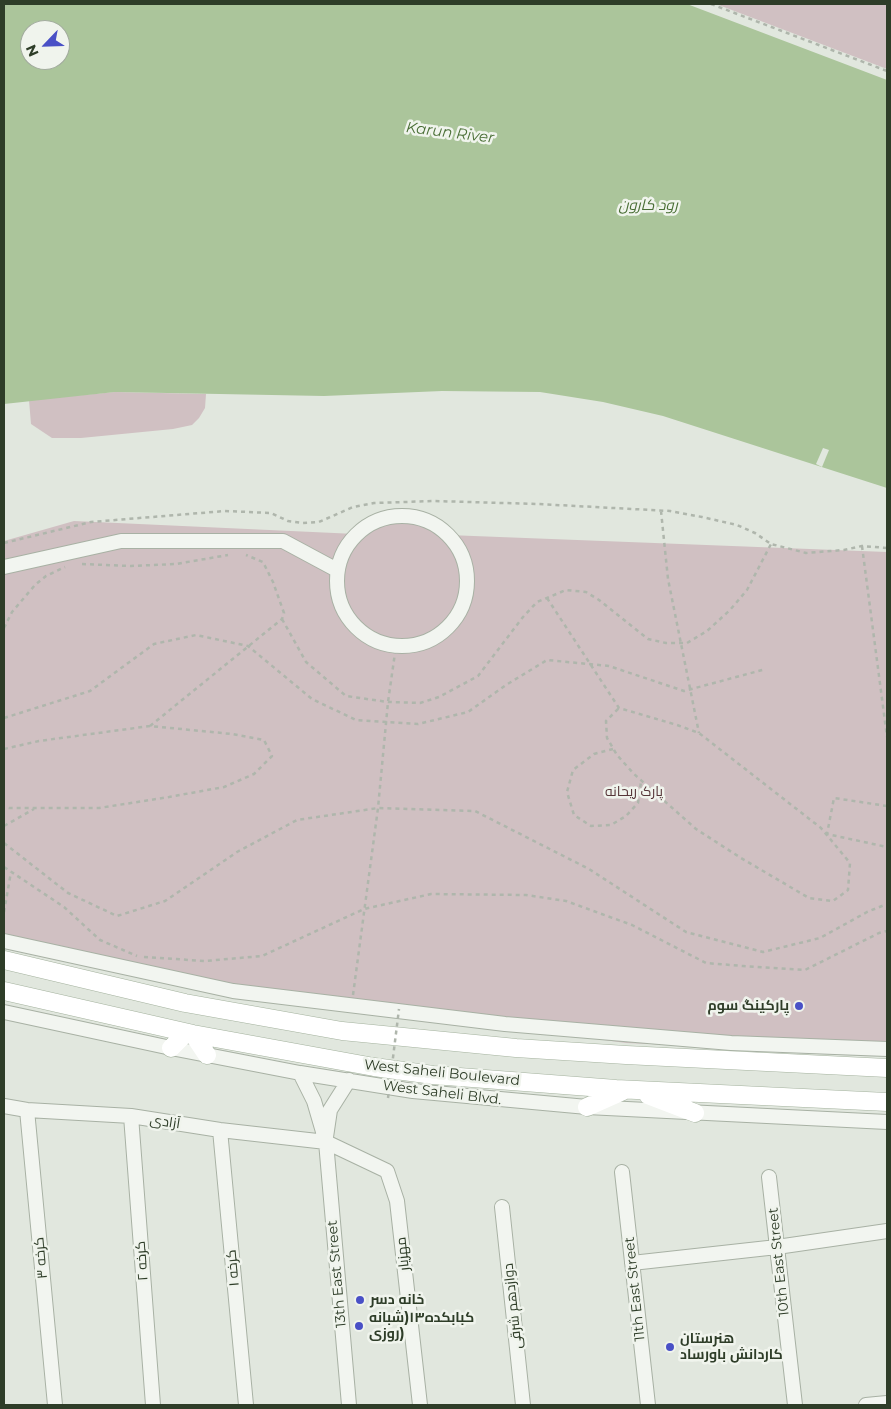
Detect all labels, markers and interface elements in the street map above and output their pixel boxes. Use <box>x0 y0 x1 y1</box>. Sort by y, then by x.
north arrow <box>20 20 70 70</box>
text: N <box>22 42 43 60</box>
water label: Karun River <box>405 119 495 147</box>
water label: رود کارون <box>618 197 678 215</box>
park label: پارک ریحانه <box>605 784 663 800</box>
place label: پارکینگ سوم <box>707 998 789 1014</box>
marker: پارکینگ سوم <box>793 1000 805 1012</box>
street label: West Saheli Boulevard <box>363 1056 521 1090</box>
street label: West Saheli Blvd. <box>382 1077 502 1109</box>
street label: آزادی <box>149 1111 181 1133</box>
street label: 10th East Street <box>765 1207 793 1317</box>
street label: 13th East Street <box>324 1220 350 1328</box>
street label: کرخه ۳ <box>31 1236 51 1280</box>
street label: مهزیار <box>393 1236 413 1272</box>
street label: 11th East Street <box>621 1236 649 1342</box>
street label: کرخه ۲ <box>132 1241 152 1281</box>
street label: کرخه ۱ <box>223 1249 243 1287</box>
street label: دوازدهم شرقی <box>500 1262 526 1350</box>
place label: خانه دسر <box>370 1292 424 1308</box>
marker: خانه دسر <box>354 1294 366 1306</box>
place label: کبابکده۱۳(شبانه روزی) <box>369 1310 474 1342</box>
marker: کبابکده۱۳(شبانه روزی) <box>353 1320 365 1332</box>
place label: هنرستان کاردانش باورساد <box>680 1331 783 1364</box>
marker: هنرستان کاردانش باورساد <box>664 1341 676 1353</box>

